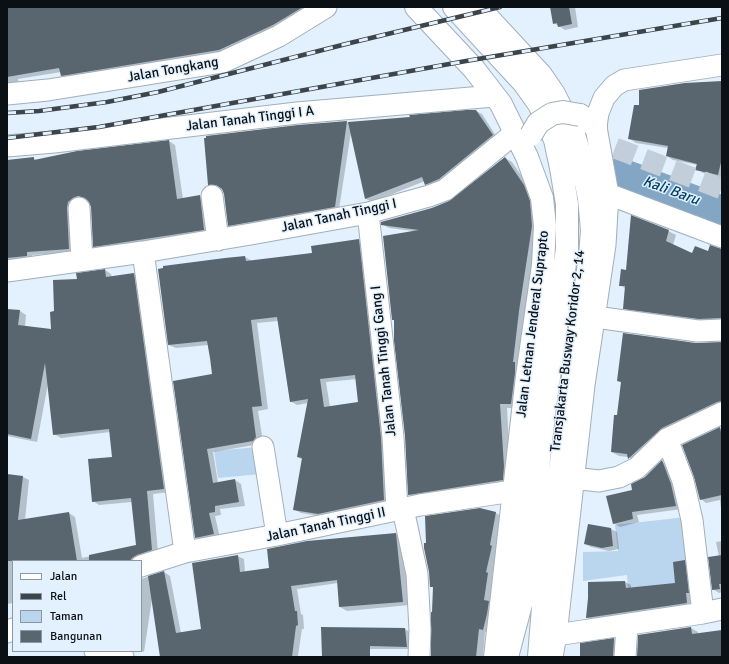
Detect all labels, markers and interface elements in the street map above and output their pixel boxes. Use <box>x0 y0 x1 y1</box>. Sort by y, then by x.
street label: Jalan Tongkang <box>126 54 220 86</box>
street label: Jalan Tanah Tinggi I A <box>185 103 315 135</box>
water label: Kali Baru <box>640 173 702 209</box>
street label: Jalan Tanah Tinggi I <box>280 196 398 236</box>
street label: Jalan Letnan Jenderal Suprapto <box>513 229 553 419</box>
street label: Transjakarta Busway Koridor 2, 14 <box>547 249 589 453</box>
street label: Jalan Tanah Tinggi Gang I <box>368 285 400 437</box>
street label: Jalan Tanah Tinggi II <box>265 504 387 546</box>
legend <box>12 560 142 652</box>
text: Jalan <box>50 569 77 584</box>
text: Rel <box>50 589 67 604</box>
text: Taman <box>50 609 83 624</box>
text: Bangunan <box>50 629 102 644</box>

